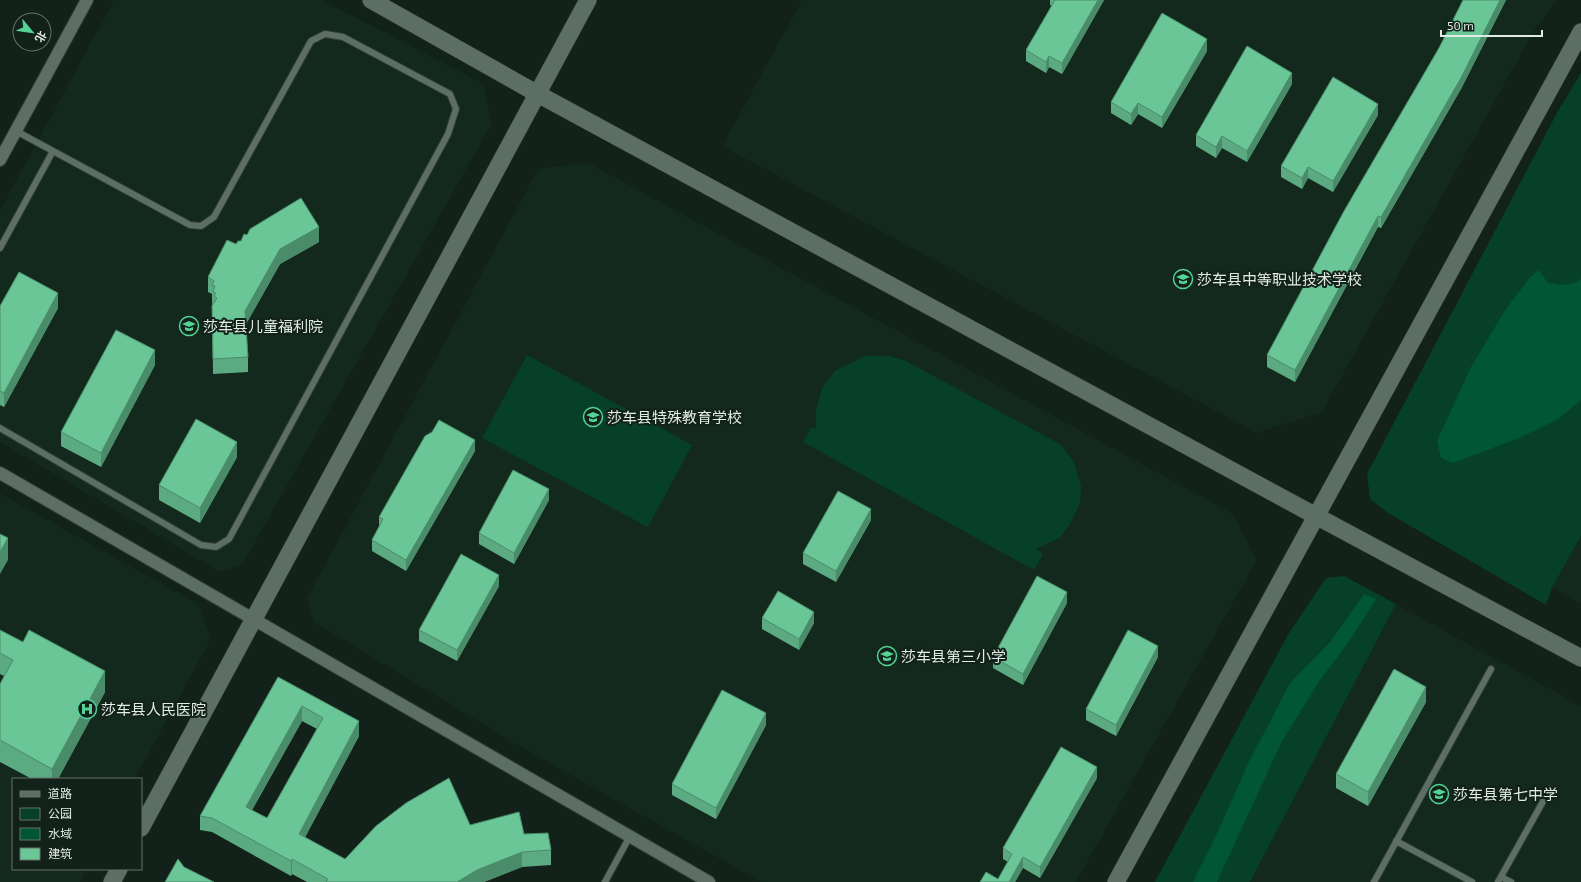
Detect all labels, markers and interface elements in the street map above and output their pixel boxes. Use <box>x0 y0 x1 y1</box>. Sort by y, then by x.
north arrow <box>12 12 52 52</box>
scale bar <box>1441 12 1542 38</box>
text: 50 m <box>1447 18 1474 32</box>
text: 北 <box>33 29 50 45</box>
school or university icon: 莎车县中等职业技术学校 <box>1172 268 1194 290</box>
place label: 莎车县中等职业技术学校 <box>1197 270 1362 288</box>
school or university icon: 莎车县儿童福利院 <box>178 315 200 337</box>
place label: 莎车县儿童福利院 <box>203 317 323 335</box>
school or university icon: 莎车县特殊教育学校 <box>582 406 604 428</box>
place label: 莎车县特殊教育学校 <box>607 408 742 426</box>
school or university icon: 莎车县第三小学 <box>876 645 898 667</box>
place label: 莎车县第三小学 <box>901 647 1006 665</box>
hospital icon: 莎车县人民医院 <box>76 698 98 720</box>
place label: 莎车县人民医院 <box>101 700 206 718</box>
legend <box>12 778 142 870</box>
school or university icon: 莎车县第七中学 <box>1428 783 1450 805</box>
place label: 莎车县第七中学 <box>1453 785 1558 803</box>
text: 道路 <box>48 786 72 800</box>
text: 公园 <box>48 806 72 820</box>
text: 水域 <box>48 826 72 840</box>
text: 建筑 <box>48 846 72 860</box>

